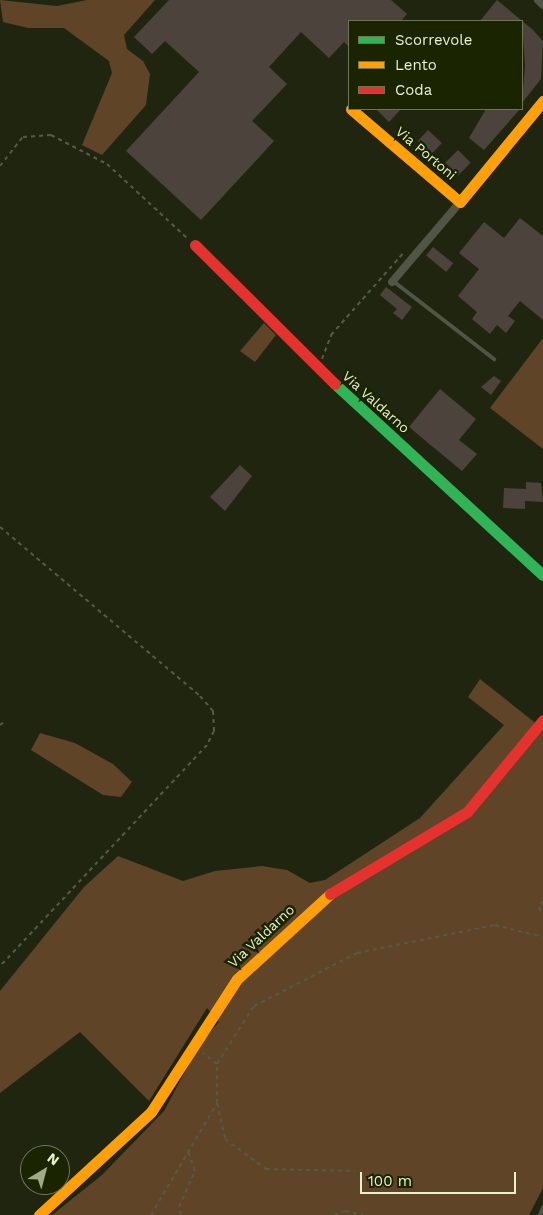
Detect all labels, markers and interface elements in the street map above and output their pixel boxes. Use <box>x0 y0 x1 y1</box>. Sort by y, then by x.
legend <box>348 20 523 110</box>
text: Scorrevole <box>395 31 473 49</box>
text: Lento <box>395 56 437 74</box>
text: Coda <box>395 81 432 99</box>
street label: Via Portoni <box>392 123 460 183</box>
street label: Via Valdarno <box>339 367 413 437</box>
street label: Via Valdarno <box>224 901 298 971</box>
north arrow <box>20 1145 70 1195</box>
text: N <box>44 1149 62 1168</box>
scale bar <box>363 1162 519 1194</box>
text: 100 m <box>368 1172 412 1190</box>

